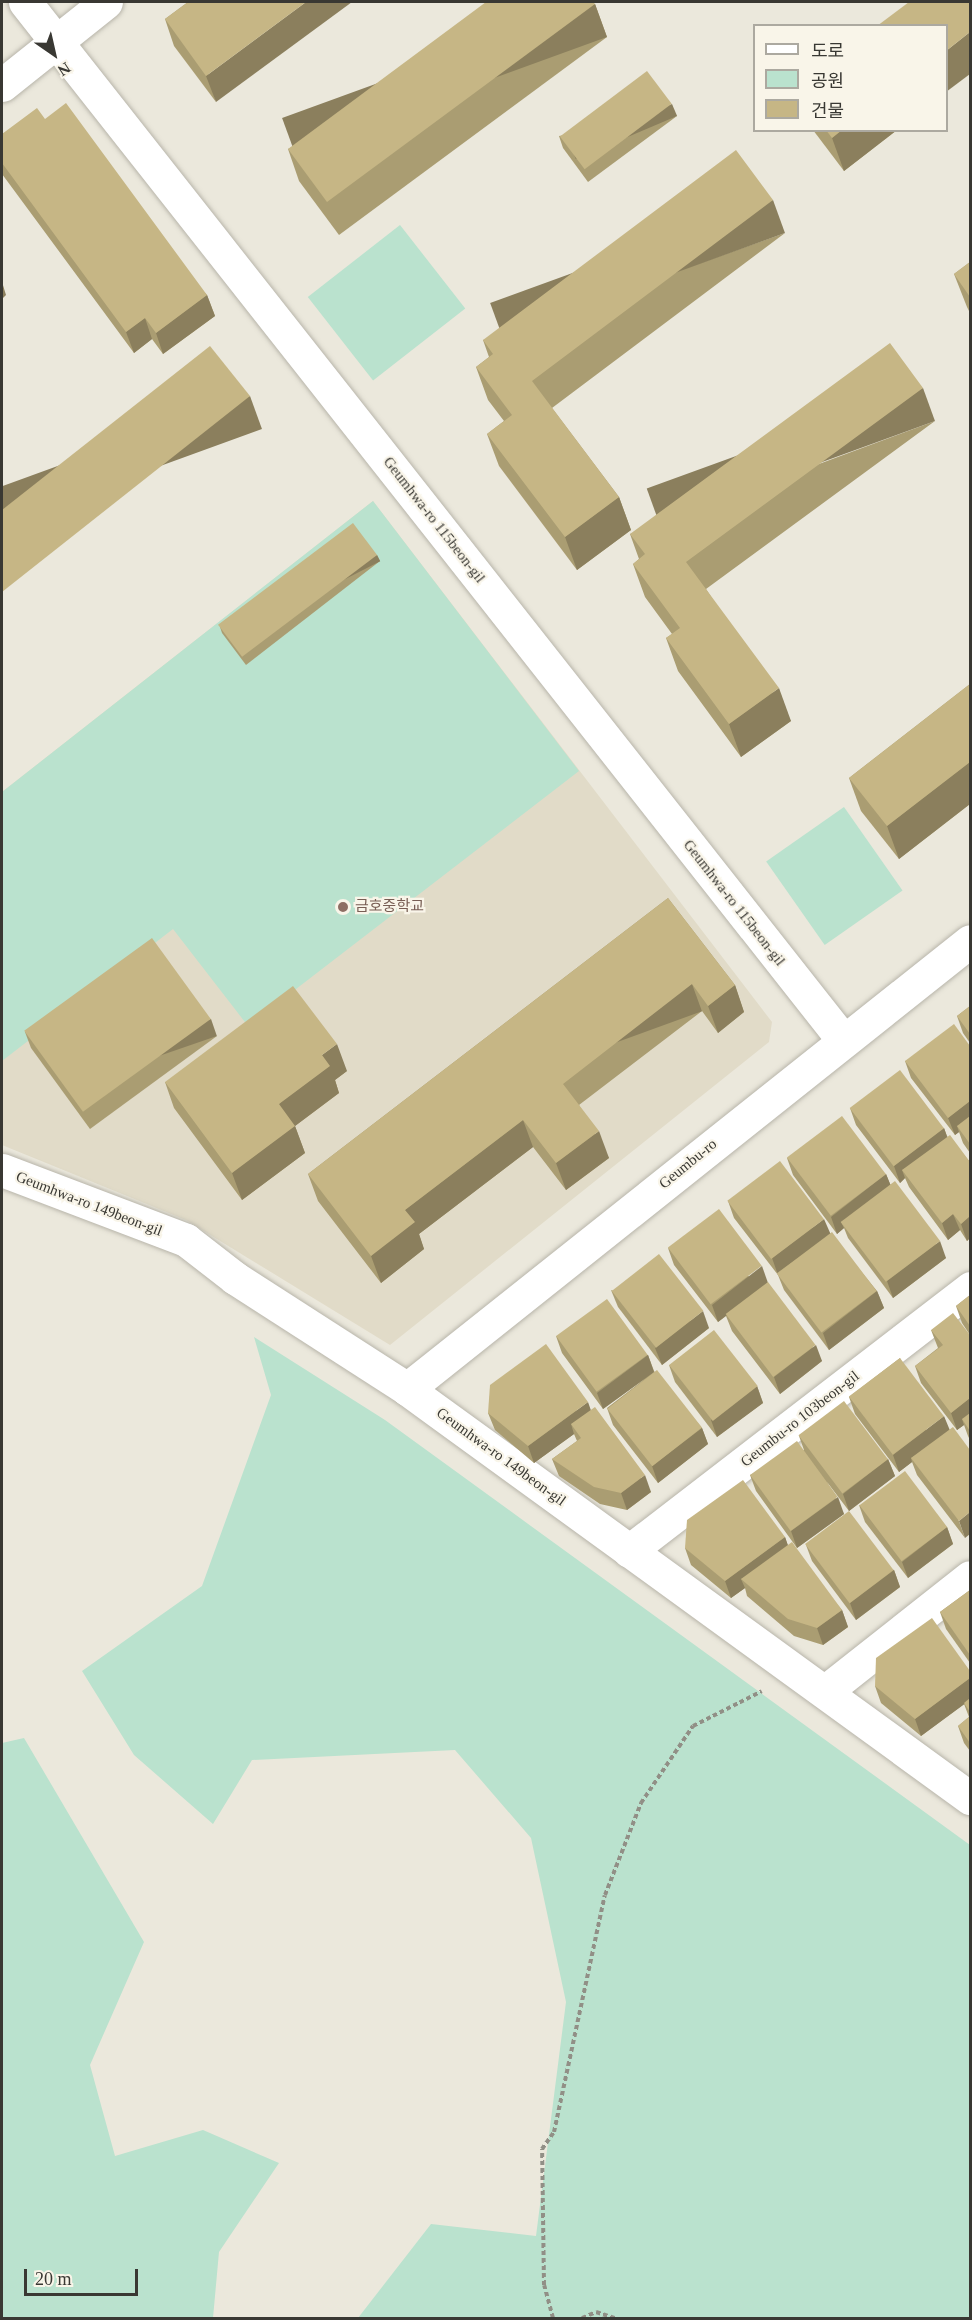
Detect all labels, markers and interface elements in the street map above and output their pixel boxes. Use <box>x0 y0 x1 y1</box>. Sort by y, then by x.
north arrow <box>24 24 84 84</box>
legend <box>753 24 948 132</box>
text: 도로 <box>811 41 844 61</box>
text: N <box>55 59 74 80</box>
text: 공원 <box>811 71 844 91</box>
text: 건물 <box>811 101 844 121</box>
street label: Geumhwa-ro 115beon-gil <box>379 453 489 587</box>
street label: Geumhwa-ro 115beon-gil <box>679 836 789 970</box>
place label: 금호중학교 <box>355 898 424 916</box>
marker: 금호중학교 <box>336 900 350 914</box>
street label: Geumbu-ro <box>655 1135 721 1193</box>
street label: Geumhwa-ro 149beon-gil <box>13 1168 165 1240</box>
street label: Geumbu-ro 103beon-gil <box>737 1367 863 1471</box>
street label: Geumhwa-ro 149beon-gil <box>433 1404 569 1510</box>
scale bar <box>27 2257 141 2295</box>
text: 20 m <box>35 2269 72 2289</box>

